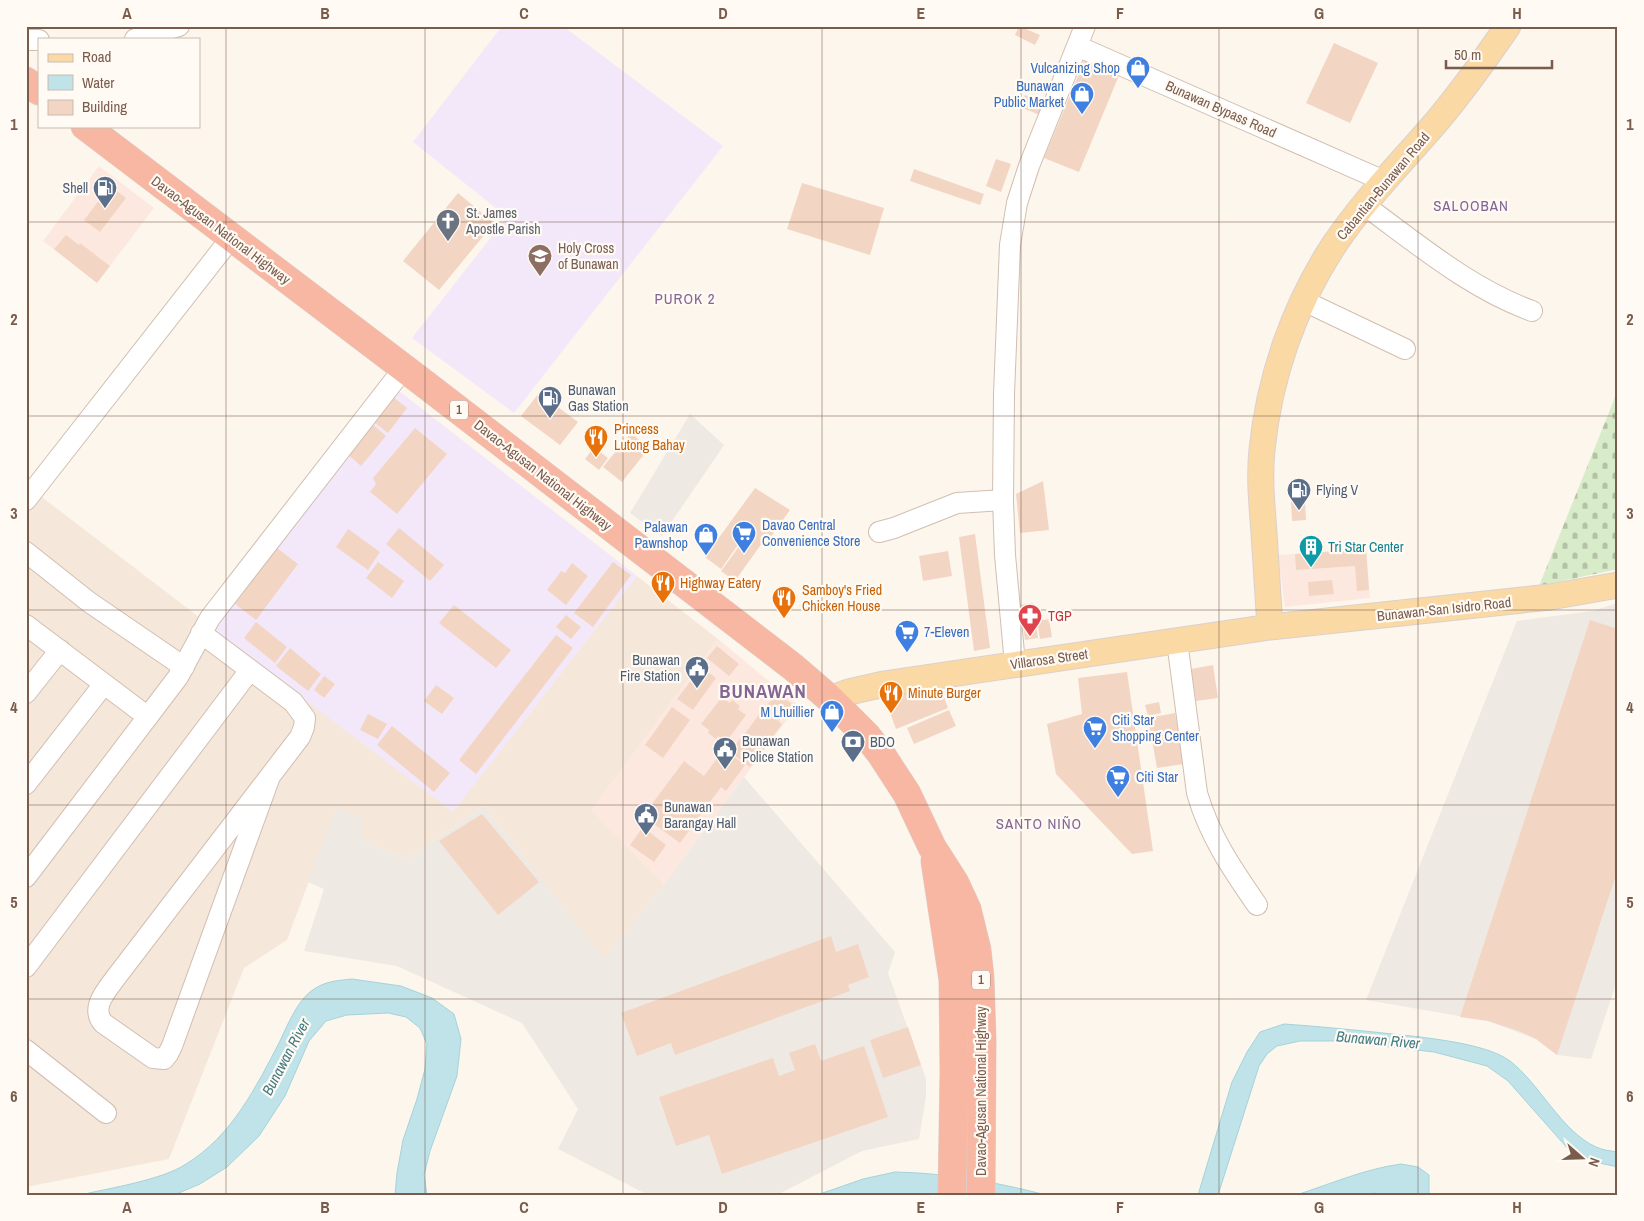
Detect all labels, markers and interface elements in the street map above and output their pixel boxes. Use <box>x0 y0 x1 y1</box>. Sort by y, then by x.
text: A <box>122 2 132 24</box>
text: B <box>320 2 330 24</box>
text: C <box>519 2 529 24</box>
text: D <box>718 2 728 24</box>
text: E <box>917 2 926 24</box>
text: F <box>1116 2 1124 24</box>
text: G <box>1314 2 1324 24</box>
text: H <box>1512 2 1522 24</box>
legend <box>38 38 200 128</box>
scale bar <box>1446 38 1553 70</box>
text: 50 m <box>1454 44 1481 65</box>
text: Road <box>82 46 111 67</box>
shop icon: Vulcanizing Shop <box>1125 55 1151 89</box>
place label: Vulcanizing Shop <box>1030 59 1120 77</box>
text: Water <box>82 72 114 93</box>
place label: Bunawan Public Market <box>994 77 1064 111</box>
street label: Bunawan Bypass Road <box>1163 77 1279 141</box>
shop icon: Bunawan Public Market <box>1069 81 1095 115</box>
text: Building <box>82 96 127 117</box>
text: 1 <box>10 113 18 135</box>
text: 1 <box>1626 113 1634 135</box>
street label: Cabantian-Bunawan Road <box>1333 128 1433 244</box>
street label: Davao-Agusan National Highway <box>148 172 294 288</box>
fuel station icon: Shell <box>92 175 118 209</box>
place label: Shell <box>62 179 88 197</box>
district label: SALOOBAN <box>1433 195 1509 216</box>
place label: St. James Apostle Parish <box>465 204 541 238</box>
church icon: St. James Apostle Parish <box>435 208 461 242</box>
place label: Holy Cross of Bunawan <box>558 239 619 273</box>
school or university icon: Holy Cross of Bunawan <box>527 243 553 277</box>
district label: PUROK 2 <box>654 288 716 309</box>
text: 2 <box>10 308 18 330</box>
text: 2 <box>1626 308 1634 330</box>
place label: Bunawan Gas Station <box>568 381 629 415</box>
fuel station icon: Bunawan Gas Station <box>537 385 563 419</box>
road number: 1 <box>450 400 468 420</box>
street label: Davao-Agusan National Highway <box>471 416 616 534</box>
place label: Princess Lutong Bahay <box>614 420 685 454</box>
restaurant icon: Princess Lutong Bahay <box>583 424 609 458</box>
fuel station icon: Flying V <box>1286 477 1312 511</box>
place label: Flying V <box>1316 481 1358 499</box>
text: 3 <box>10 502 18 524</box>
text: 3 <box>1626 502 1634 524</box>
place label: Davao Central Convenience Store <box>762 516 860 550</box>
place label: Palawan Pawnshop <box>634 518 688 552</box>
supermarket icon: Davao Central Convenience Store <box>731 520 757 554</box>
shop icon: Palawan Pawnshop <box>693 522 719 556</box>
building icon: Tri Star Center <box>1298 534 1324 568</box>
place label: Tri Star Center <box>1328 538 1404 556</box>
restaurant icon: Highway Eatery <box>650 570 676 604</box>
place label: Highway Eatery <box>680 574 761 592</box>
place label: Samboy's Fried Chicken House <box>802 581 882 615</box>
restaurant icon: Samboy's Fried Chicken House <box>771 585 797 619</box>
street label: Bunawan-San Isidro Road <box>1376 593 1512 625</box>
pharmacy icon: TGP <box>1017 603 1043 637</box>
place label: TGP <box>1048 607 1072 625</box>
supermarket icon: 7-Eleven <box>894 619 920 653</box>
place label: 7-Eleven <box>924 623 969 641</box>
street label: Villarosa Street <box>1009 645 1089 673</box>
place label: Bunawan Fire Station <box>620 651 680 685</box>
public building icon: Bunawan Fire Station <box>684 655 710 689</box>
district label: BUNAWAN <box>719 678 807 704</box>
restaurant icon: Minute Burger <box>878 680 904 714</box>
place label: Minute Burger <box>908 684 981 702</box>
text: 4 <box>10 696 18 718</box>
text: 4 <box>1626 696 1634 718</box>
shop icon: M Lhuillier <box>819 699 845 733</box>
place label: M Lhuillier <box>760 703 814 721</box>
place label: Citi Star Shopping Center <box>1112 711 1199 745</box>
supermarket icon: Citi Star Shopping Center <box>1082 715 1108 749</box>
bank icon: BDO <box>840 729 866 763</box>
place label: Bunawan Police Station <box>742 732 813 766</box>
place label: BDO <box>870 733 895 751</box>
public building icon: Bunawan Police Station <box>712 736 738 770</box>
supermarket icon: Citi Star <box>1105 764 1131 798</box>
place label: Citi Star <box>1136 768 1178 786</box>
place label: Bunawan Barangay Hall <box>664 798 736 832</box>
public building icon: Bunawan Barangay Hall <box>633 802 659 836</box>
district label: SANTO NIÑO <box>996 813 1082 834</box>
text: 5 <box>10 891 18 913</box>
text: 5 <box>1626 891 1634 913</box>
road number: 1 <box>972 970 990 990</box>
street label: Davao-Agusan National Highway <box>972 1006 990 1176</box>
water label: Bunawan River <box>257 1014 315 1099</box>
water label: Bunawan River <box>1335 1025 1422 1054</box>
text: 6 <box>10 1085 18 1107</box>
text: 6 <box>1626 1085 1634 1107</box>
north arrow <box>1556 1134 1606 1184</box>
text: N <box>1584 1155 1604 1169</box>
text: A <box>122 1196 132 1218</box>
text: B <box>320 1196 330 1218</box>
text: C <box>519 1196 529 1218</box>
text: D <box>718 1196 728 1218</box>
text: E <box>917 1196 926 1218</box>
text: F <box>1116 1196 1124 1218</box>
text: G <box>1314 1196 1324 1218</box>
text: H <box>1512 1196 1522 1218</box>

